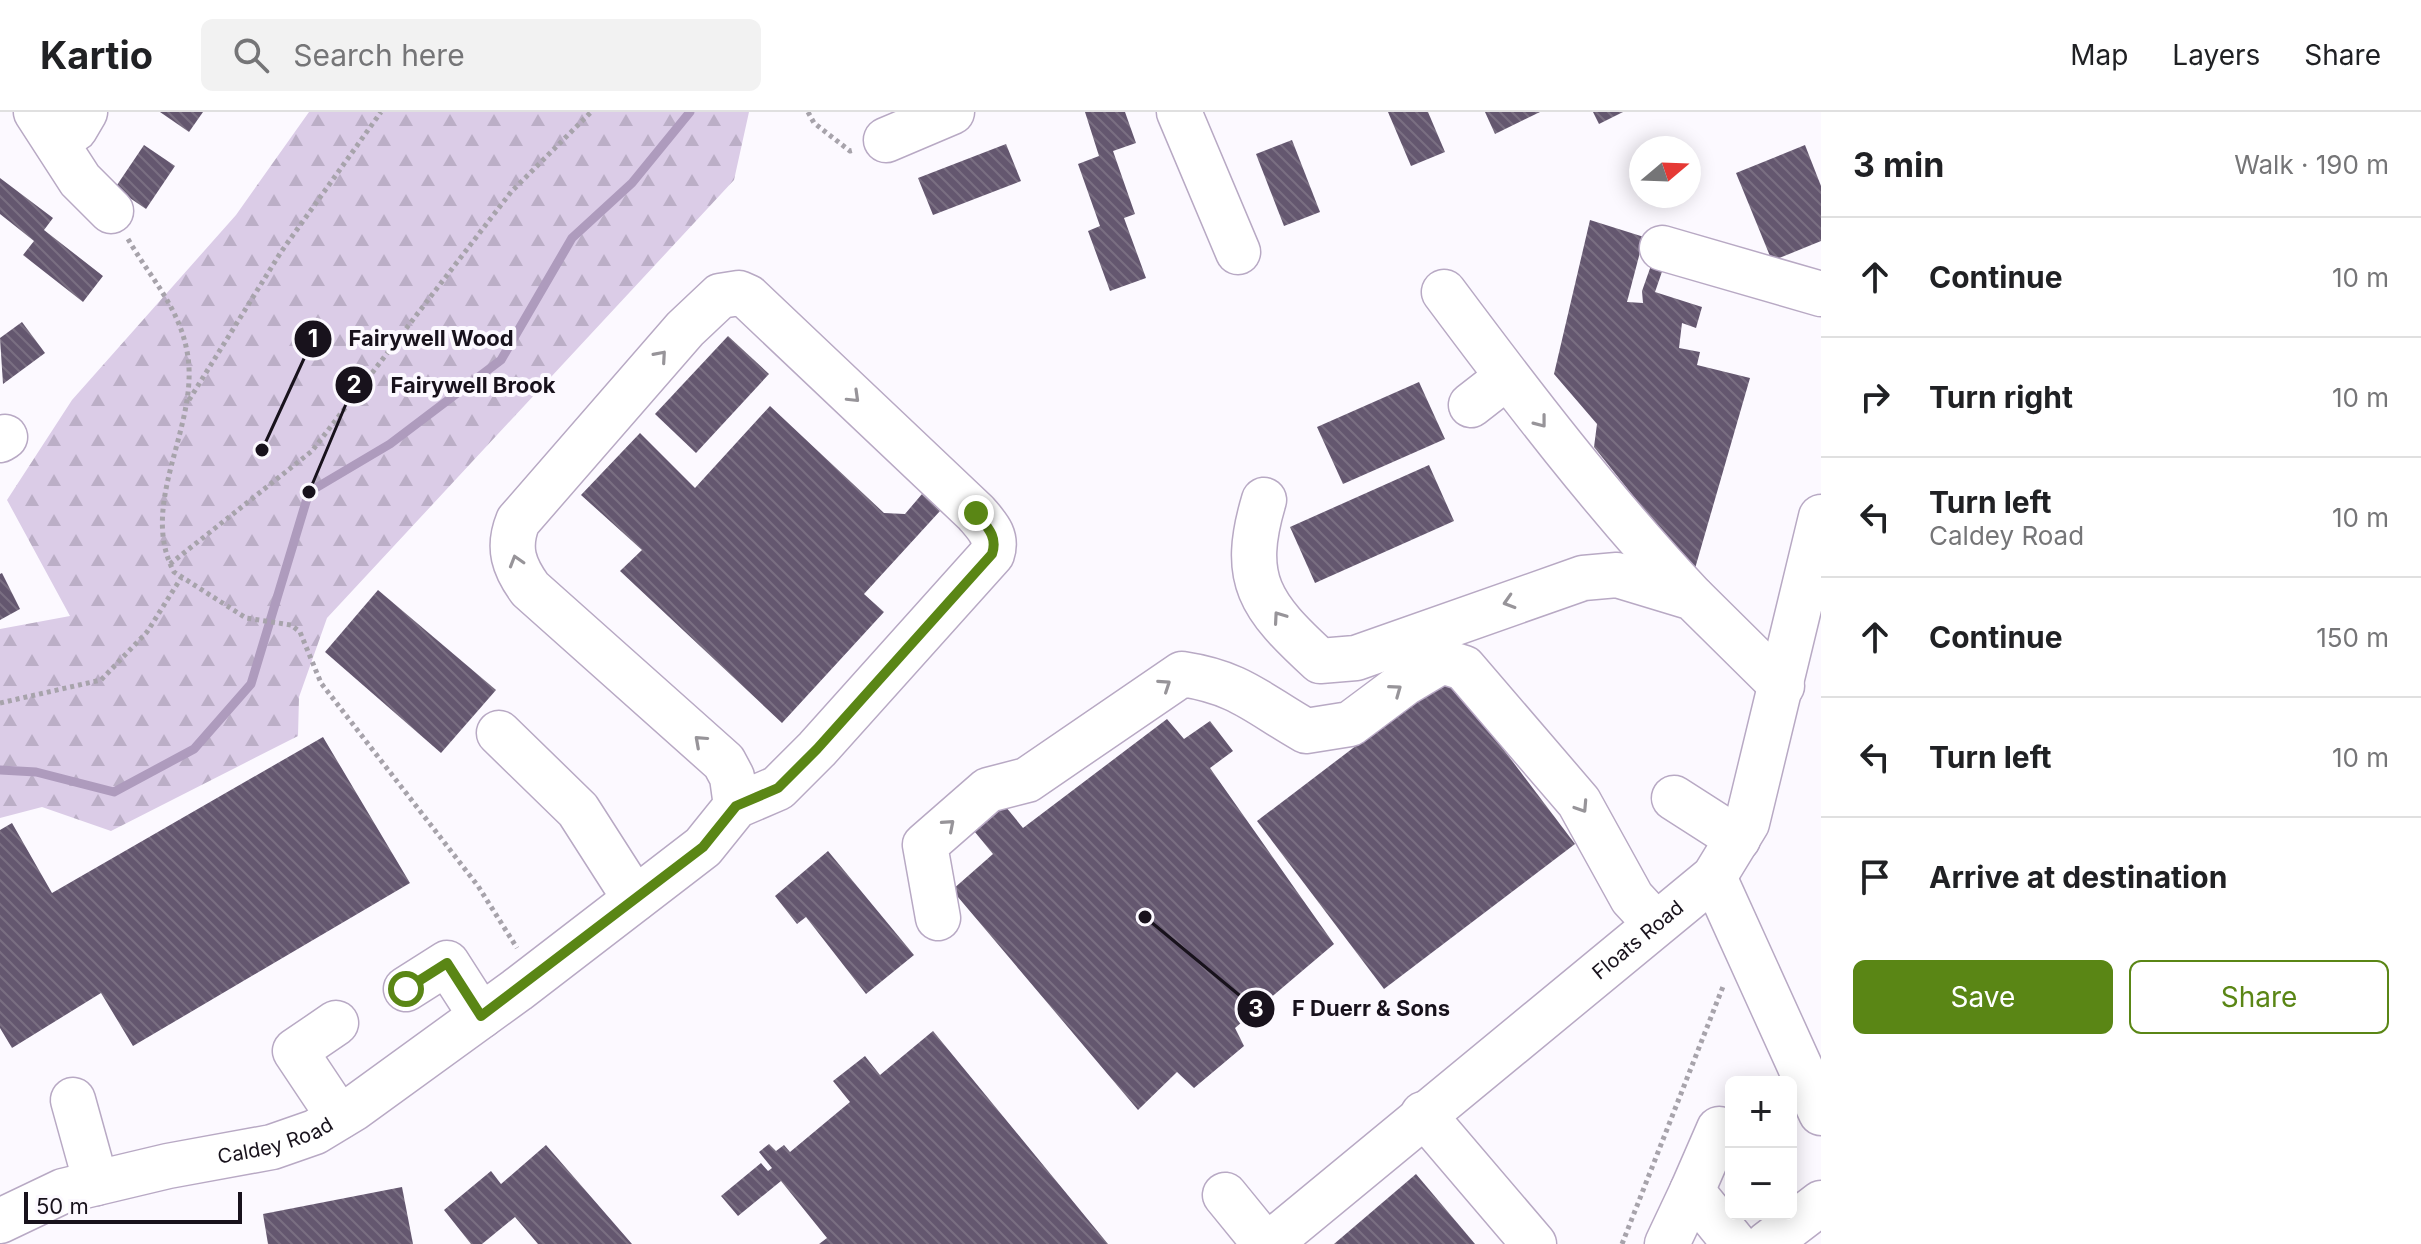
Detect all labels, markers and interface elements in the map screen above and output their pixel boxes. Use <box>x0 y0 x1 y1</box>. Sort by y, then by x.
search box <box>201 19 761 91</box>
text: Kartio <box>40 32 153 78</box>
icon: search <box>229 33 273 77</box>
text: Search here <box>293 37 465 73</box>
text: Map <box>2070 38 2128 72</box>
text: Layers <box>2172 38 2260 72</box>
text: Share <box>2304 38 2381 72</box>
north arrow <box>1629 136 1701 208</box>
text: 3 min <box>1853 144 1944 185</box>
text: Walk · 190 m <box>2234 149 2389 180</box>
icon: ahead <box>1853 255 1897 299</box>
text: Continue <box>1929 259 2063 295</box>
text: 10 m <box>2332 262 2389 293</box>
callout: Fairywell Wood <box>293 316 530 362</box>
text: 1 <box>308 324 318 353</box>
text: Fairywell Wood <box>348 325 514 351</box>
one-way arrow <box>651 351 666 366</box>
callout: Fairywell Brook <box>334 362 571 408</box>
text: 2 <box>346 370 362 399</box>
text: Fairywell Brook <box>390 372 556 398</box>
icon: right <box>1853 375 1897 419</box>
text: Turn right <box>1929 379 2073 415</box>
text: 10 m <box>2332 382 2389 413</box>
one-way arrow <box>845 388 859 403</box>
one-way arrow <box>1531 413 1545 428</box>
text: Turn left <box>1929 484 2051 520</box>
route end <box>958 495 994 531</box>
icon: left <box>1853 495 1897 539</box>
text: 10 m <box>2332 502 2389 533</box>
text: Caldey Road <box>1929 520 2084 551</box>
one-way arrow <box>509 555 525 569</box>
one-way arrow <box>1503 593 1516 609</box>
one-way arrow <box>1274 611 1289 625</box>
icon: ahead <box>1853 615 1897 659</box>
text: Continue <box>1929 619 2063 655</box>
text: 150 m <box>2316 622 2389 653</box>
one-way arrow <box>1157 680 1171 695</box>
one-way arrow <box>1387 685 1401 700</box>
icon: left <box>1853 735 1897 779</box>
one-way arrow <box>695 737 710 751</box>
text: Turn left <box>1929 739 2051 775</box>
text: 10 m <box>2332 742 2389 773</box>
one-way arrow <box>1572 799 1587 813</box>
one-way arrow <box>939 820 954 834</box>
icon: arrive <box>1853 855 1897 899</box>
text: Arrive at destination <box>1929 859 2227 895</box>
street label: Floats Road <box>1587 895 1688 984</box>
button: Save <box>1853 960 2113 1034</box>
button: Share <box>2129 960 2389 1034</box>
route start <box>388 971 424 1007</box>
callout: F Duerr & Sons <box>1236 986 1466 1032</box>
text: 3 <box>1248 994 1264 1023</box>
text: F Duerr & Sons <box>1292 995 1450 1021</box>
map controls <box>1725 1076 1797 1220</box>
button: + <box>1725 1076 1797 1148</box>
street label: Caldey Road <box>216 1112 337 1169</box>
button: − <box>1725 1148 1797 1220</box>
scale bar <box>24 1188 242 1224</box>
text: 50 m <box>36 1193 89 1219</box>

